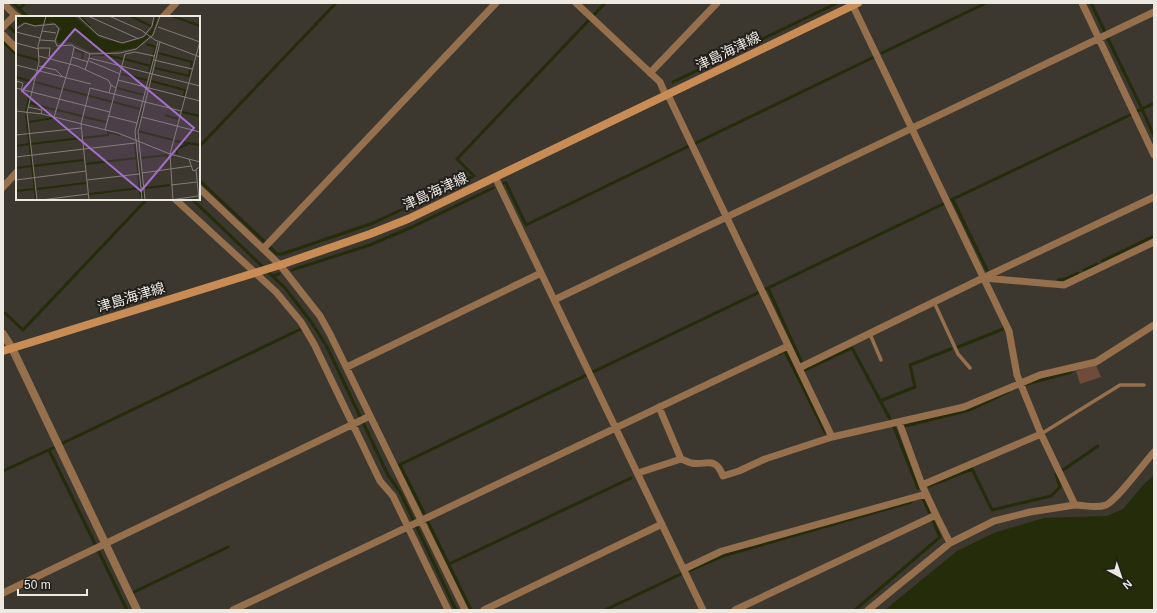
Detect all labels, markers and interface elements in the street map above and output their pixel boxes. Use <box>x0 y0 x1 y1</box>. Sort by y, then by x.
inset map <box>16 16 200 200</box>
street label: 津島海津線 <box>693 28 763 74</box>
street label: 津島海津線 <box>400 169 470 213</box>
street label: 津島海津線 <box>95 279 167 315</box>
north arrow <box>1101 557 1141 597</box>
scale bar <box>18 571 87 597</box>
text: 50 m <box>24 578 51 592</box>
text: N <box>1120 578 1134 592</box>

